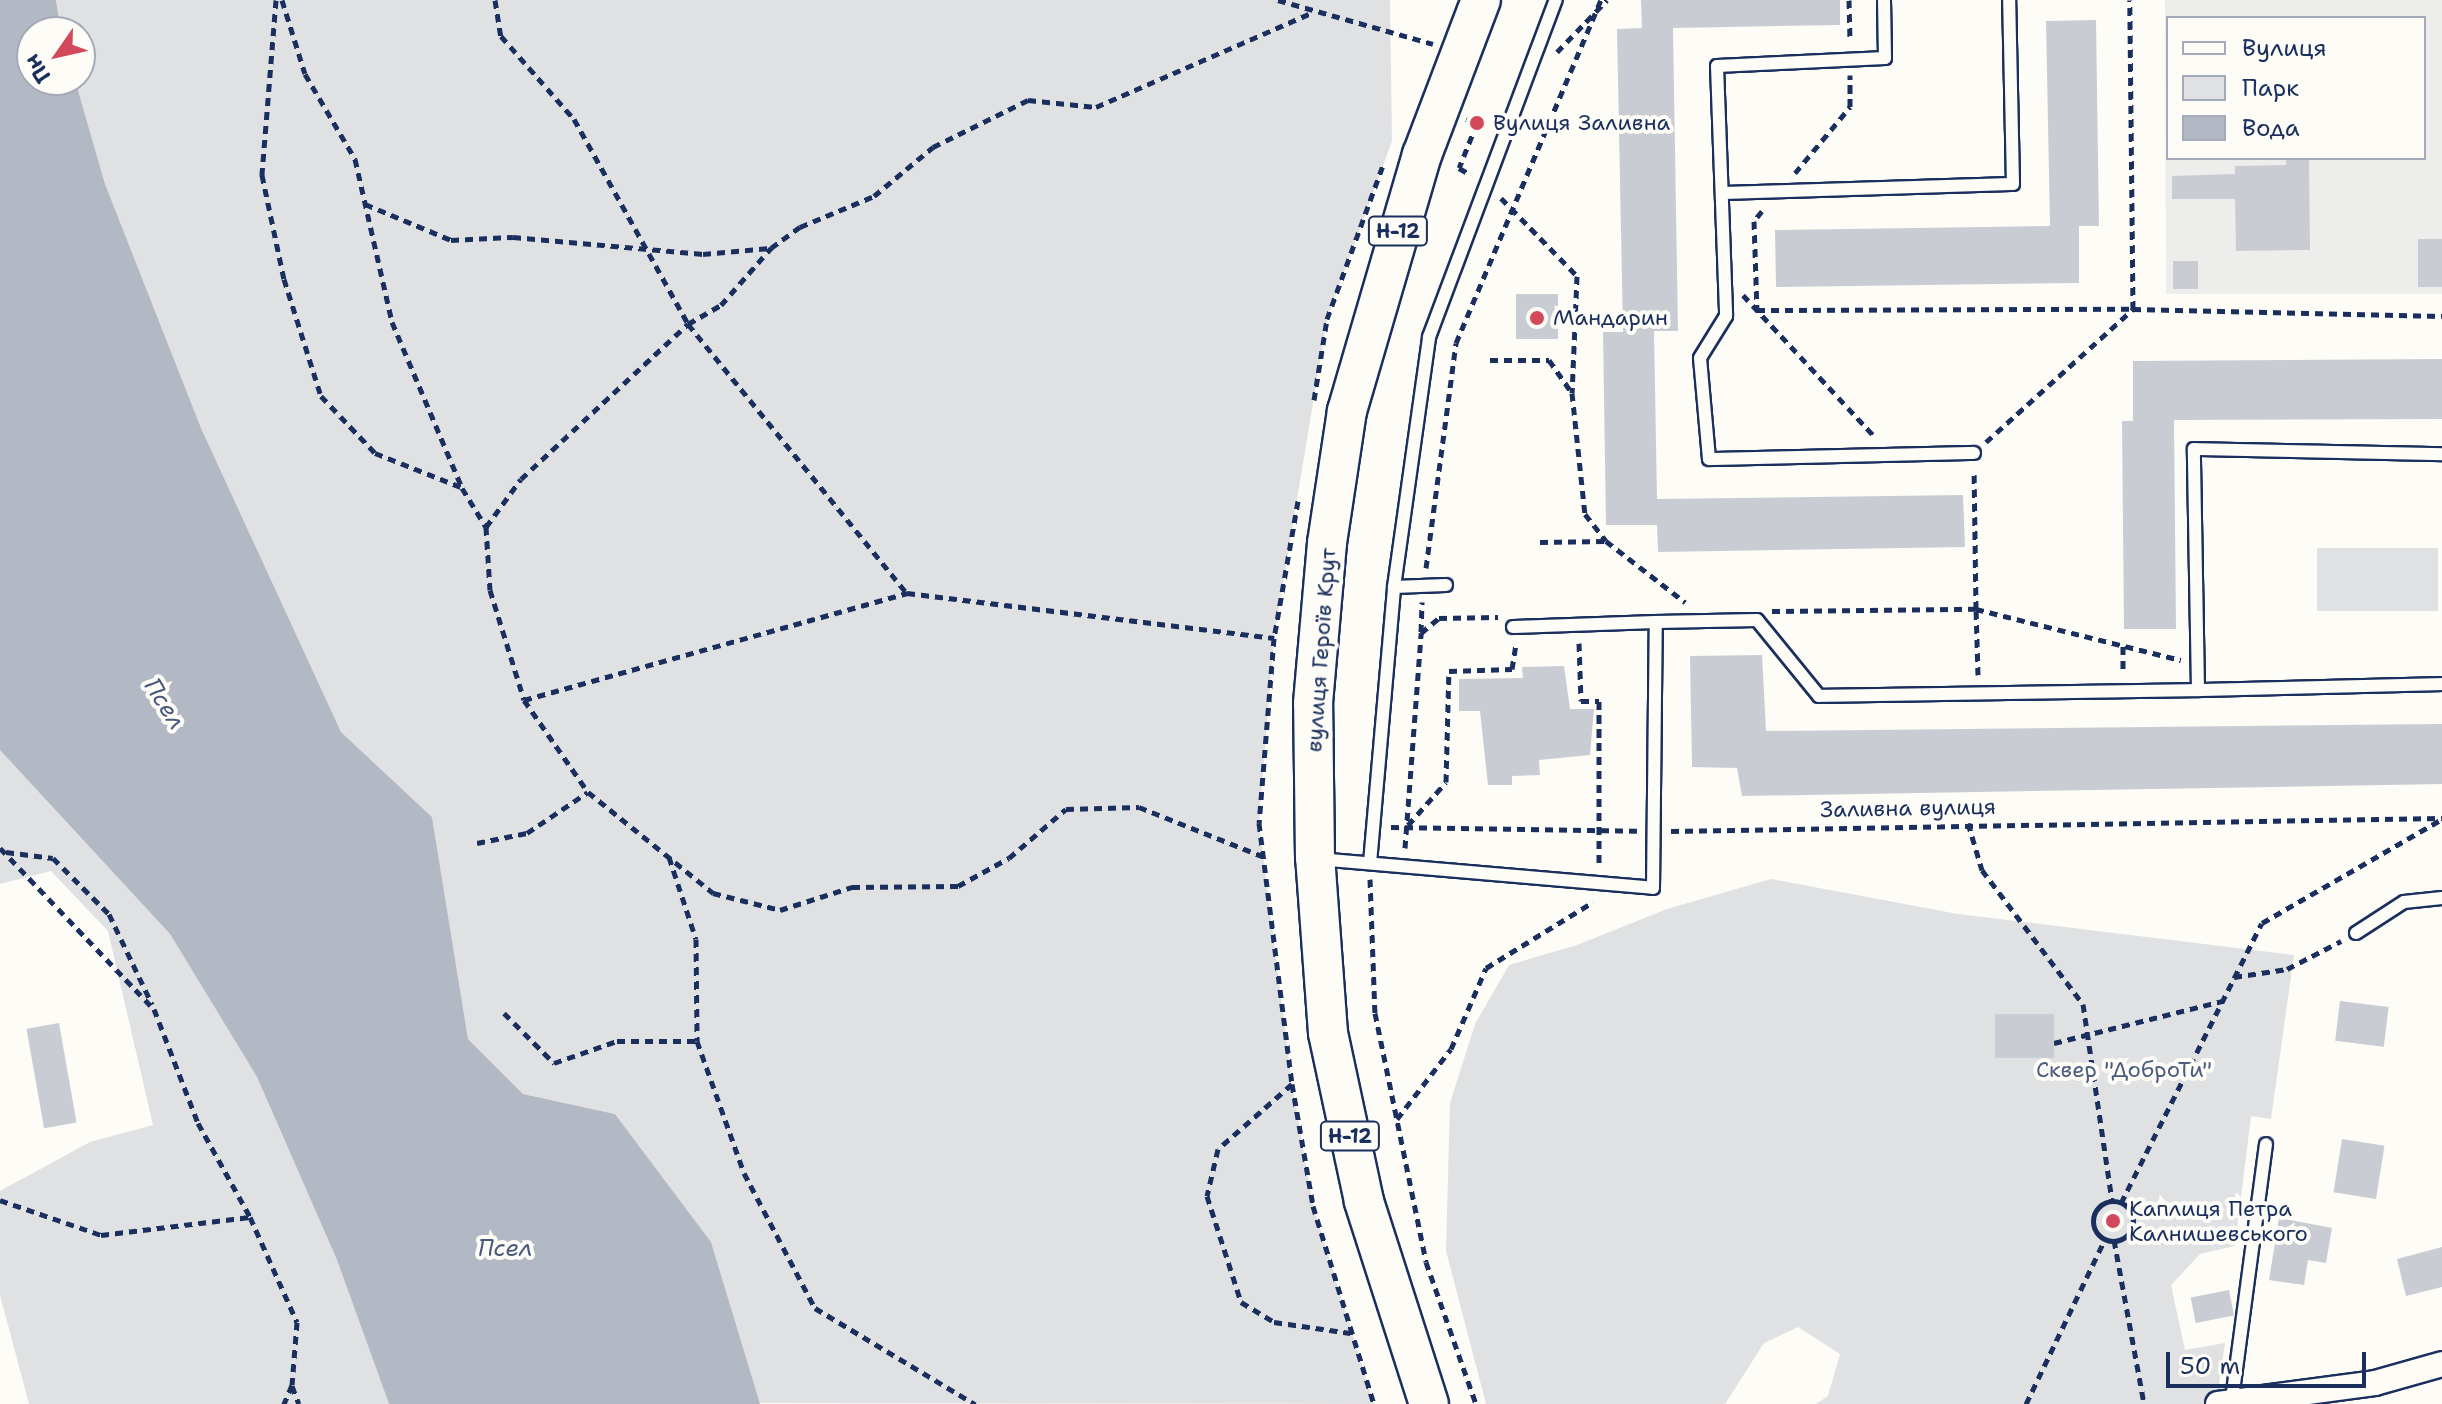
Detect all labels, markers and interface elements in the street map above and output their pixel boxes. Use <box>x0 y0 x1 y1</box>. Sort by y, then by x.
north arrow <box>16 16 96 96</box>
legend <box>2166 16 2426 160</box>
text: Вулиця <box>2242 32 2327 64</box>
text: Пн <box>17 48 57 89</box>
text: Парк <box>2242 72 2299 104</box>
place label: Вулиця Заливна <box>1493 110 1670 136</box>
text: Вода <box>2242 112 2300 144</box>
marker: Вулиця Заливна <box>1468 114 1486 132</box>
road number: Н-12 <box>1366 215 1430 247</box>
place label: Мандарин <box>1553 305 1668 331</box>
marker: Мандарин <box>1528 309 1546 327</box>
street label: вулиця Героїв Крут <box>1301 547 1341 753</box>
water label: Псел <box>137 673 191 735</box>
street label: Заливна вулиця <box>1820 793 1996 823</box>
park label: Сквер "ДоброТи" <box>2036 1057 2212 1083</box>
road number: Н-12 <box>1318 1120 1382 1152</box>
place label: Каплиця Петра Калнишевського <box>2129 1195 2308 1246</box>
marker: Каплиця Петра Калнишевського <box>2104 1212 2122 1230</box>
water label: Псел <box>478 1235 532 1263</box>
scale bar <box>2170 1336 2370 1386</box>
text: 50 m <box>2180 1350 2240 1382</box>

